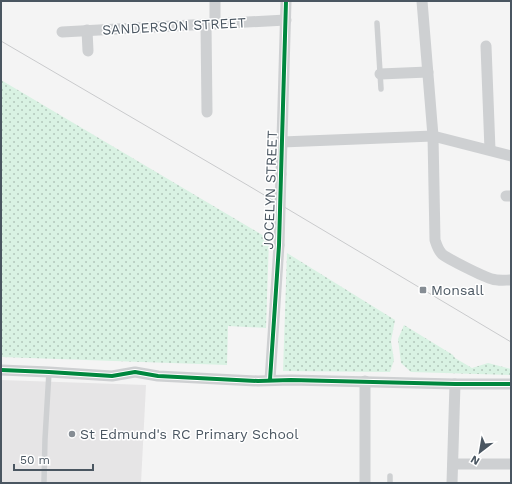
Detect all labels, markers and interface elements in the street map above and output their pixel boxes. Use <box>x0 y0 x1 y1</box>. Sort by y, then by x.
street label: SANDERSON STREET <box>102 14 247 38</box>
street label: JOCELYN STREET <box>260 130 280 250</box>
place label: Monsall <box>431 282 484 298</box>
marker: Monsall <box>418 285 428 295</box>
place label: St Edmund's RC Primary School <box>80 426 299 442</box>
marker: St Edmund's RC Primary School <box>67 429 77 439</box>
north arrow <box>460 432 500 472</box>
scale bar <box>14 446 93 472</box>
text: N <box>468 452 482 468</box>
text: 50 m <box>20 453 50 467</box>

